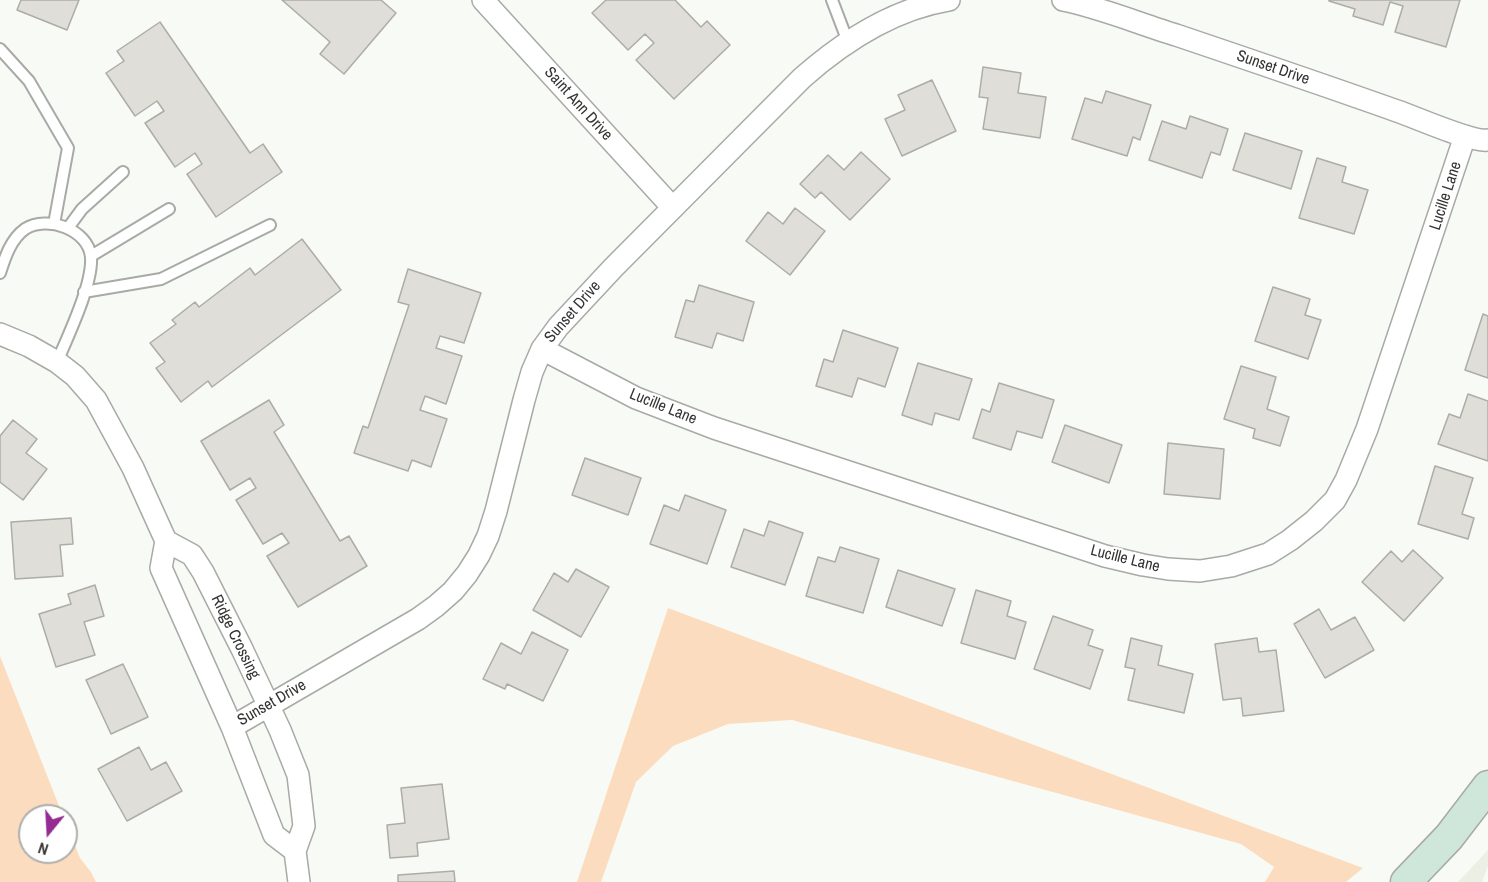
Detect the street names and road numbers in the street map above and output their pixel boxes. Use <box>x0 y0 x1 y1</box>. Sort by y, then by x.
street label: Sunset Drive <box>1234 47 1312 89</box>
street label: Saint Ann Drive <box>540 63 616 145</box>
street label: Lucille Lane <box>1426 159 1466 233</box>
street label: Sunset Drive <box>541 277 605 347</box>
street label: Lucille Lane <box>627 385 699 429</box>
street label: Lucille Lane <box>1088 541 1162 577</box>
street label: Ridge Crossing <box>206 592 264 682</box>
street label: Sunset Drive <box>234 676 310 730</box>

